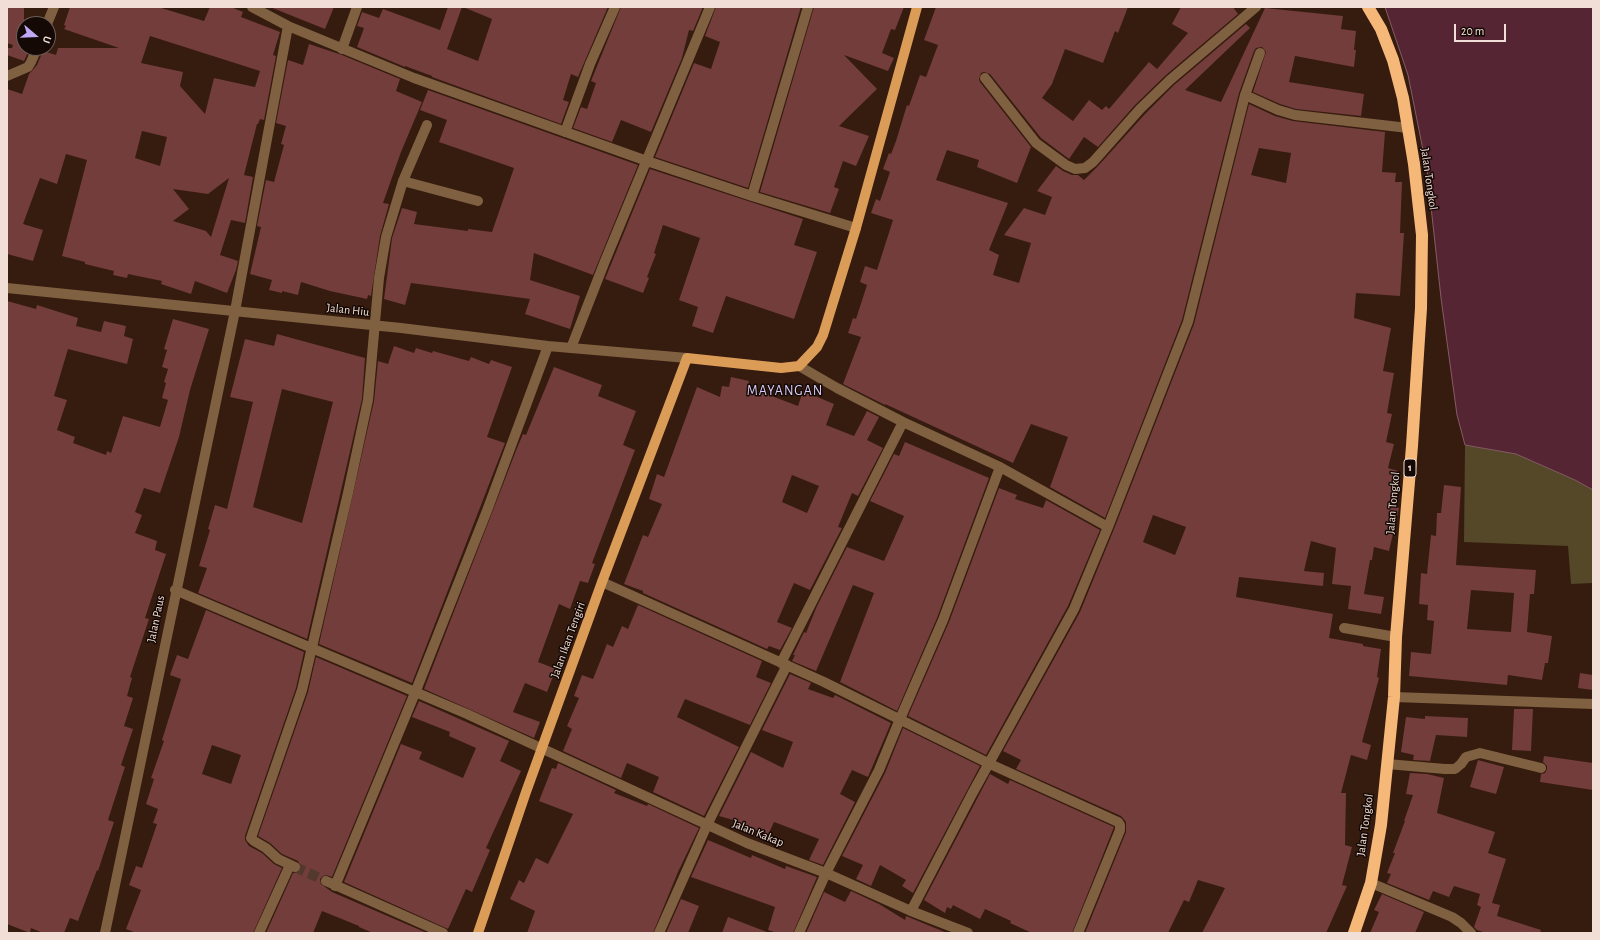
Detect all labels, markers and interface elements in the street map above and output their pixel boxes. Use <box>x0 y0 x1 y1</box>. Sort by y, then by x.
north arrow <box>16 16 56 56</box>
scale bar <box>1456 16 1508 42</box>
text: 20 m <box>1461 25 1484 37</box>
text: U <box>41 35 53 45</box>
street label: Jalan Tongkol <box>1418 147 1440 211</box>
street label: Jalan Hiu <box>326 301 370 319</box>
district label: MAYANGAN <box>747 383 823 399</box>
road number: 1 <box>1404 459 1416 477</box>
street label: Jalan Tongkol <box>1383 471 1403 535</box>
street label: Jalan Paus <box>144 594 168 644</box>
street label: Jalan Ikan Tengiri <box>548 600 588 680</box>
street label: Jalan Tongkol <box>1354 793 1376 857</box>
street label: Jalan Kakap <box>730 816 786 850</box>

